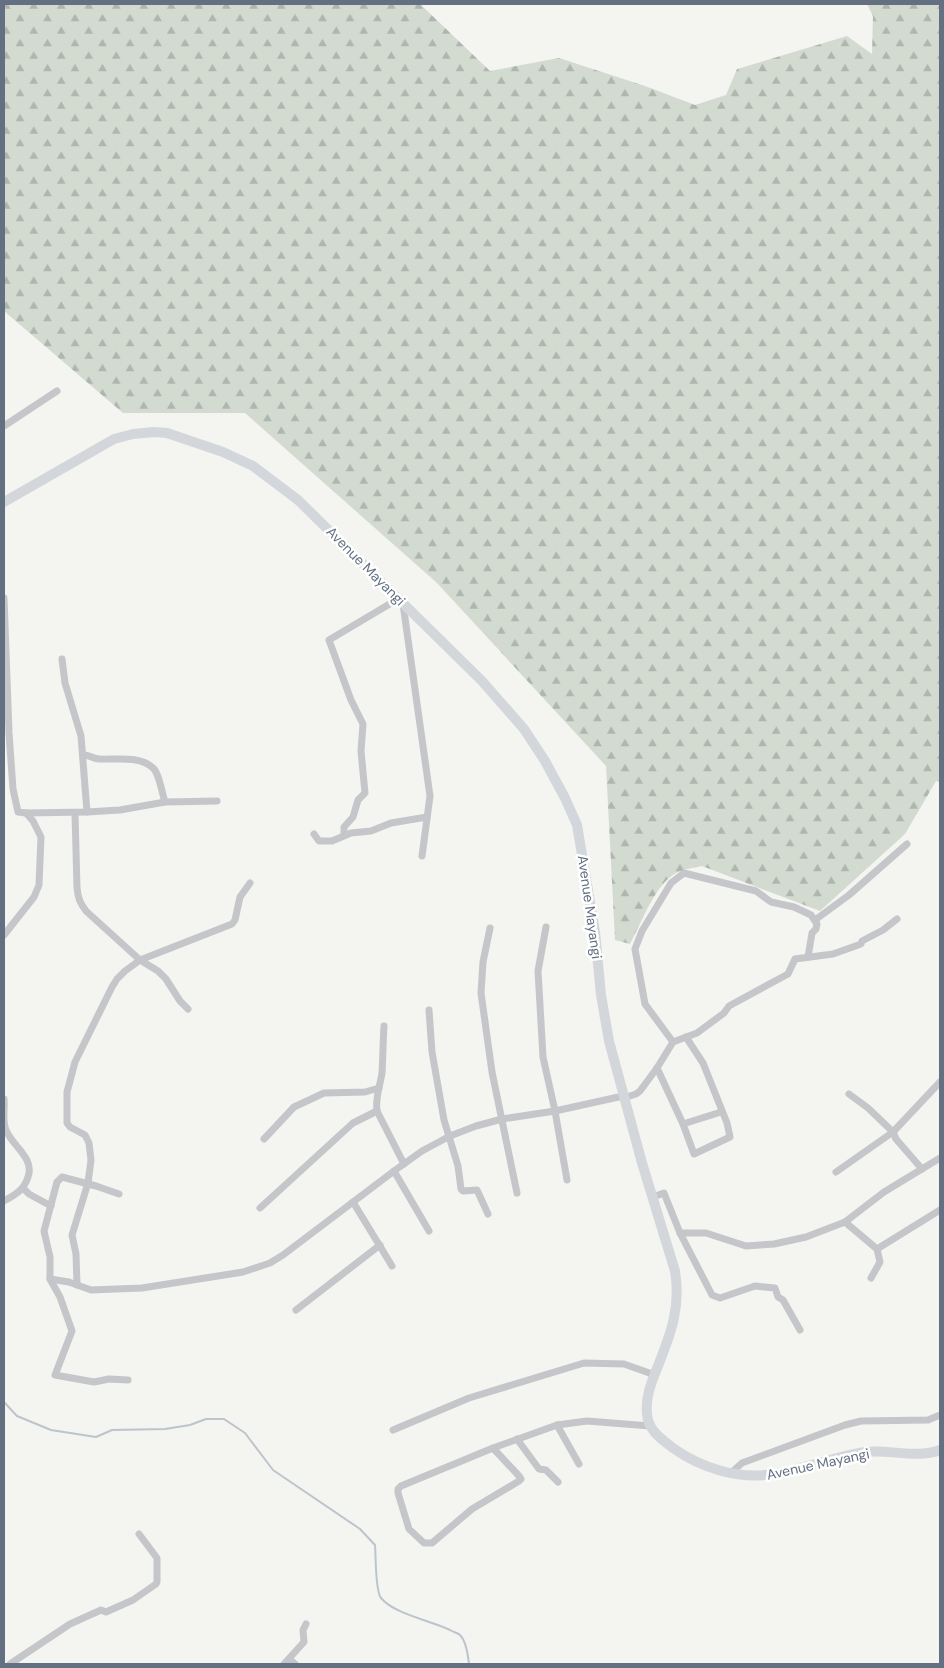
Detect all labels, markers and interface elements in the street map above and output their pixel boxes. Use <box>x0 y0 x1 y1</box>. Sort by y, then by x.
street label: Avenue Mayangi <box>323 523 409 609</box>
street label: Avenue Mayangi <box>574 854 606 960</box>
street label: Avenue Mayangi <box>765 1444 871 1484</box>

